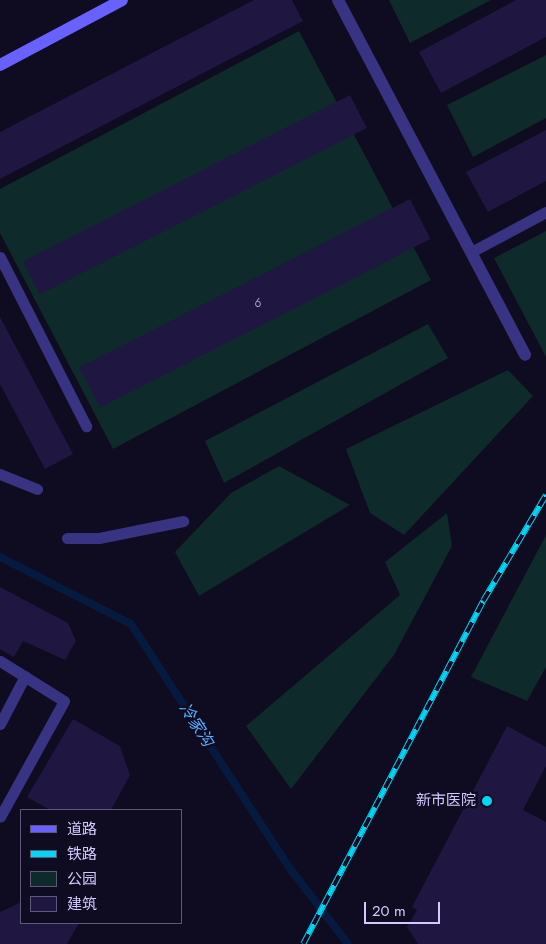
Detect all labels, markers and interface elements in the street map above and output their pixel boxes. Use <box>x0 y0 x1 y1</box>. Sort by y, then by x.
house number: 6 <box>255 297 261 311</box>
water label: 冷家沟 <box>175 700 217 750</box>
place label: 新市医院 <box>416 792 476 810</box>
marker: 新市医院 <box>480 794 494 808</box>
legend <box>20 809 182 924</box>
text: 道路 <box>67 818 97 840</box>
text: 铁路 <box>67 843 97 865</box>
text: 公园 <box>67 868 97 890</box>
scale bar <box>366 892 442 924</box>
text: 建筑 <box>67 893 97 915</box>
text: 20 m <box>372 900 406 922</box>

